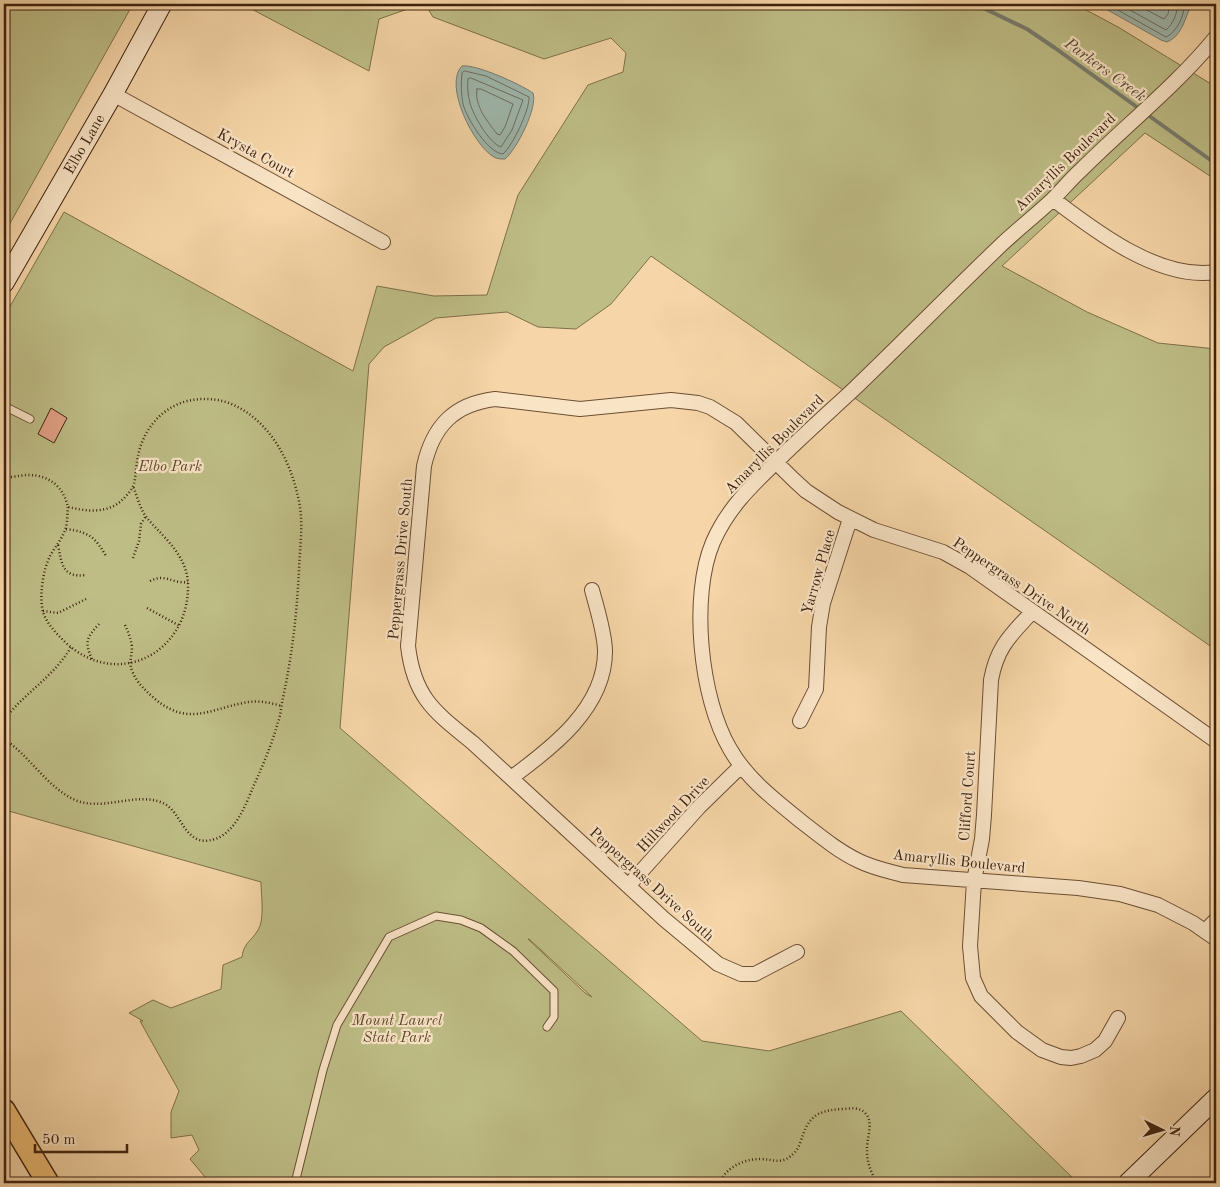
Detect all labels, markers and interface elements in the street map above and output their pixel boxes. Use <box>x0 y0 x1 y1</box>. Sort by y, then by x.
water label: Parkers Creek <box>1060 35 1149 105</box>
street label: Amaryllis Boulevard <box>1013 111 1119 215</box>
street label: Elbo Lane <box>62 112 108 177</box>
street label: Krysta Court <box>214 127 296 182</box>
street label: Amaryllis Boulevard <box>723 392 828 498</box>
park label: Elbo Park <box>137 460 202 475</box>
street label: Peppergrass Drive South <box>387 478 416 641</box>
street label: Yarrow Place <box>800 528 839 617</box>
street label: Peppergrass Drive North <box>950 536 1093 639</box>
street label: Clifford Court <box>958 750 979 842</box>
street label: Hillwood Drive <box>635 774 713 856</box>
street label: Peppergrass Drive South <box>586 825 716 945</box>
street label: Amaryllis Boulevard <box>892 848 1026 877</box>
park label: Mount Laurel State Park <box>351 1014 443 1046</box>
north arrow <box>1138 1104 1188 1154</box>
scale bar <box>35 1122 128 1154</box>
text: N <box>1166 1125 1181 1137</box>
text: 50 m <box>42 1133 76 1148</box>

